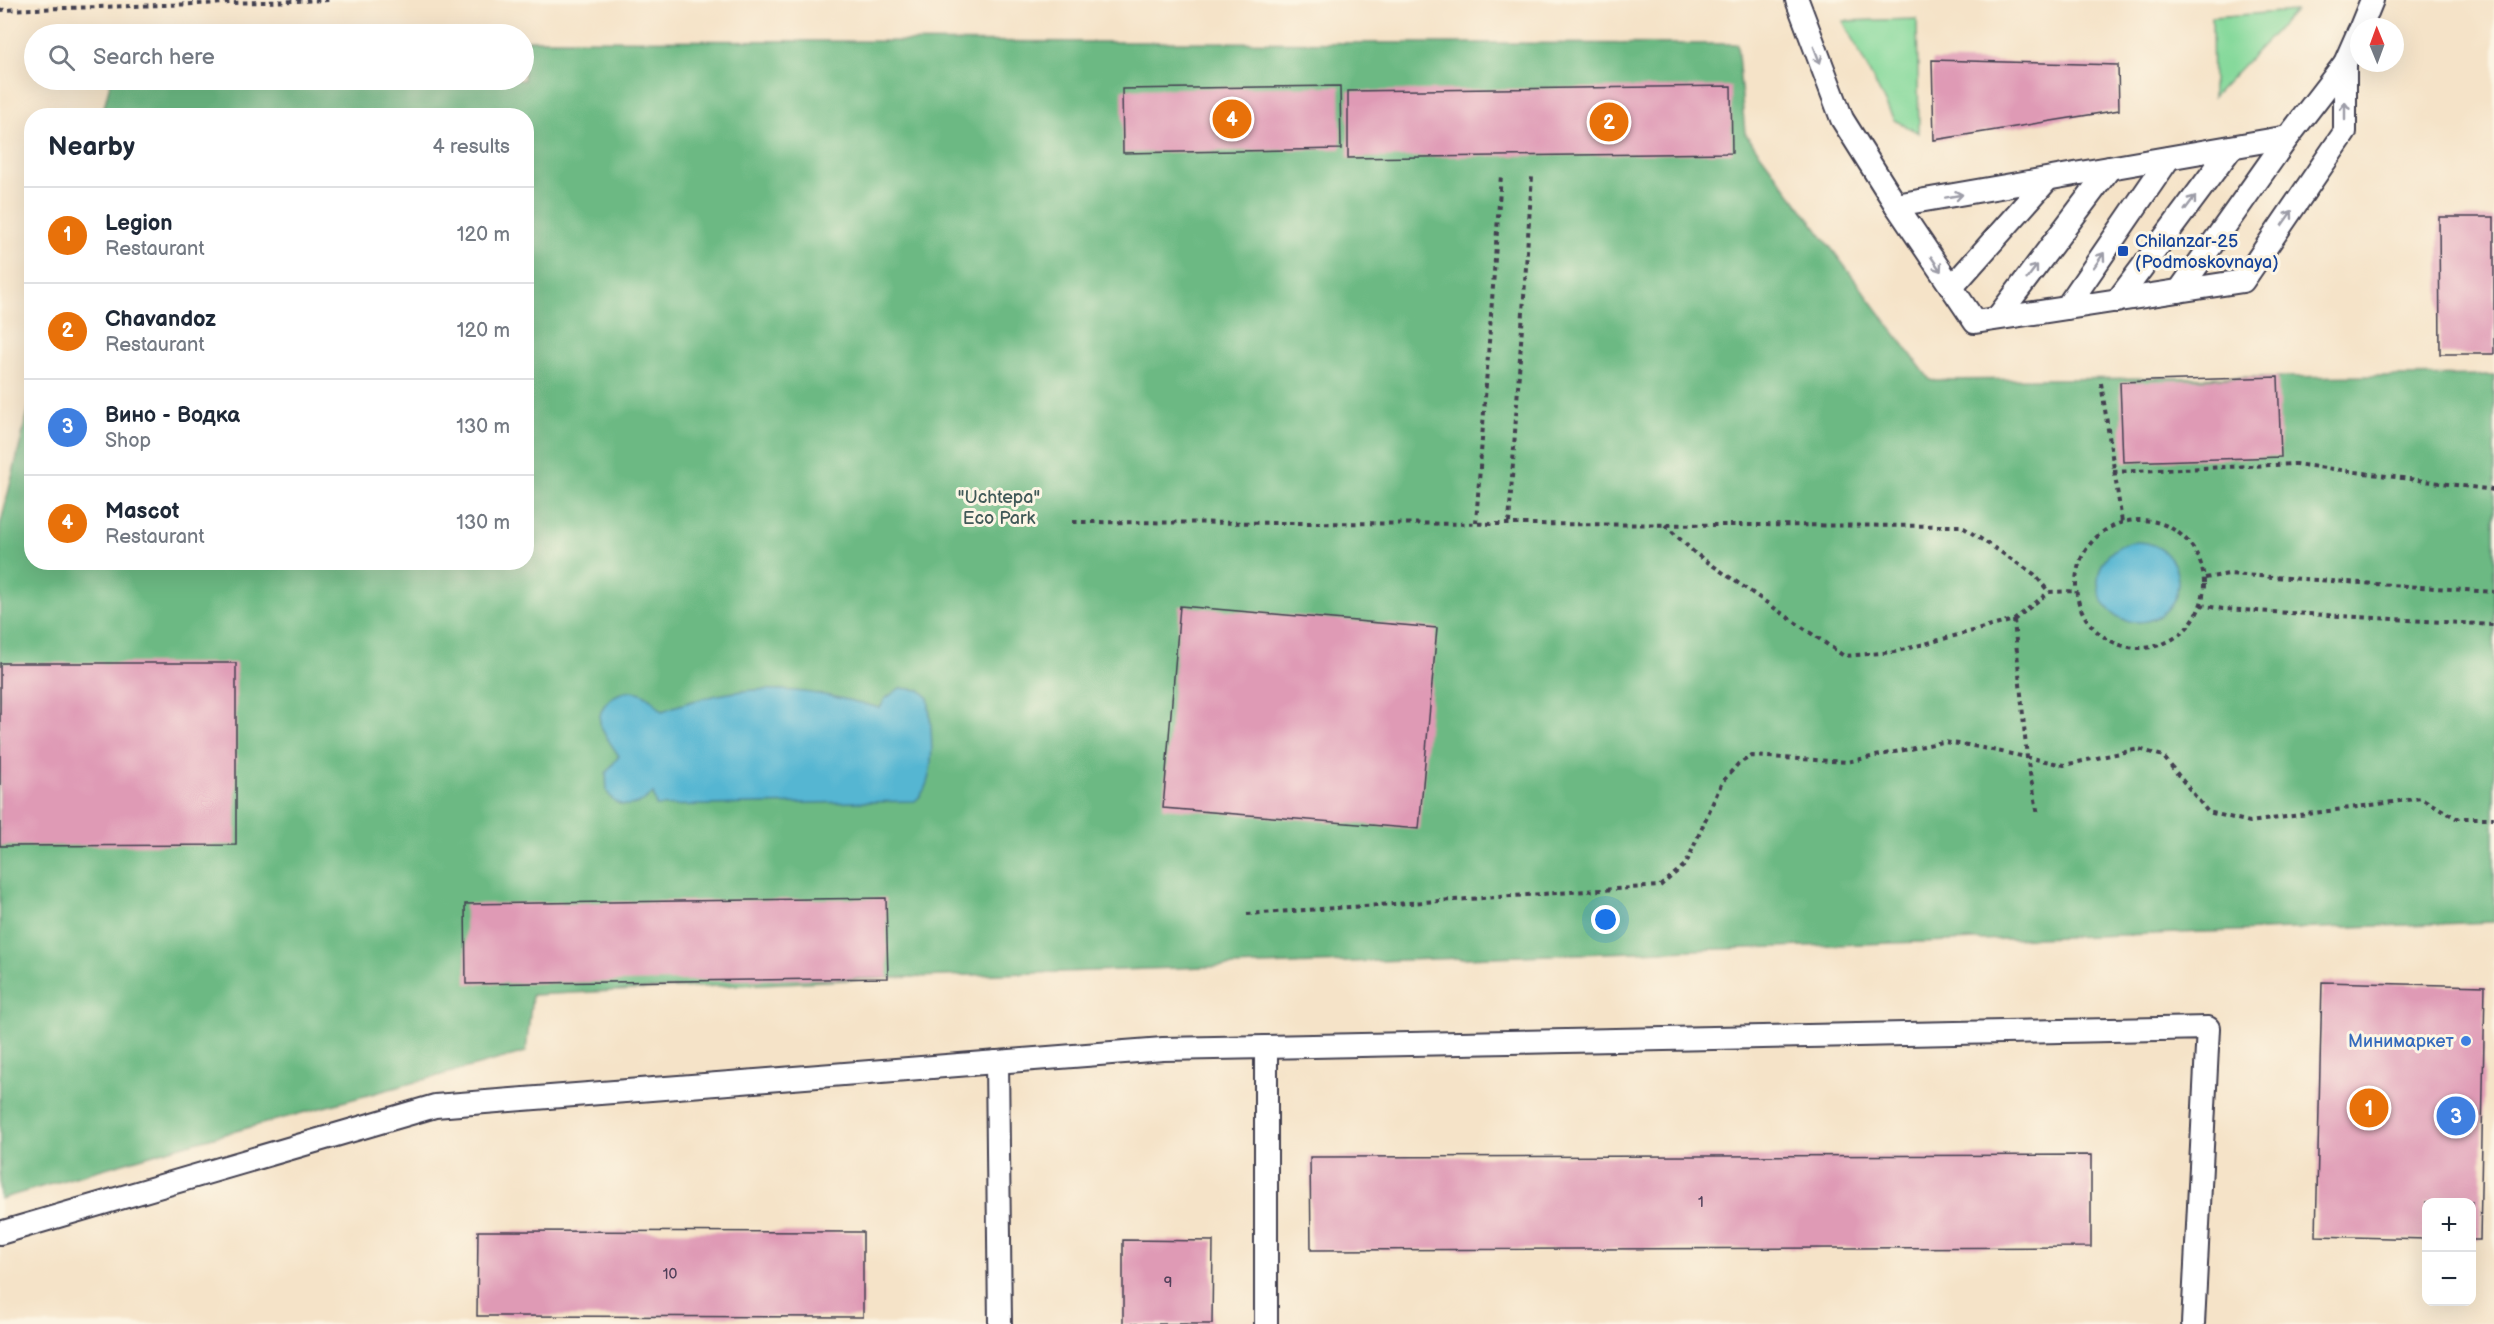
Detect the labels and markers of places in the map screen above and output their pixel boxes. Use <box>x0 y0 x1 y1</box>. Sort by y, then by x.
pin: 4 <box>1212 96 1252 142</box>
pin: 2 <box>1590 100 1628 144</box>
place label: Chilanzar-25 (Podmoskovnaya) <box>2135 231 2279 273</box>
marker: Chilanzar-25 (Podmoskovnaya) <box>2116 244 2130 258</box>
place label: Минимаркет <box>2348 1031 2455 1052</box>
marker: Минимаркет <box>2459 1034 2473 1048</box>
pin: 1 <box>2350 1086 2388 1130</box>
pin: 3 <box>2436 1094 2476 1138</box>

